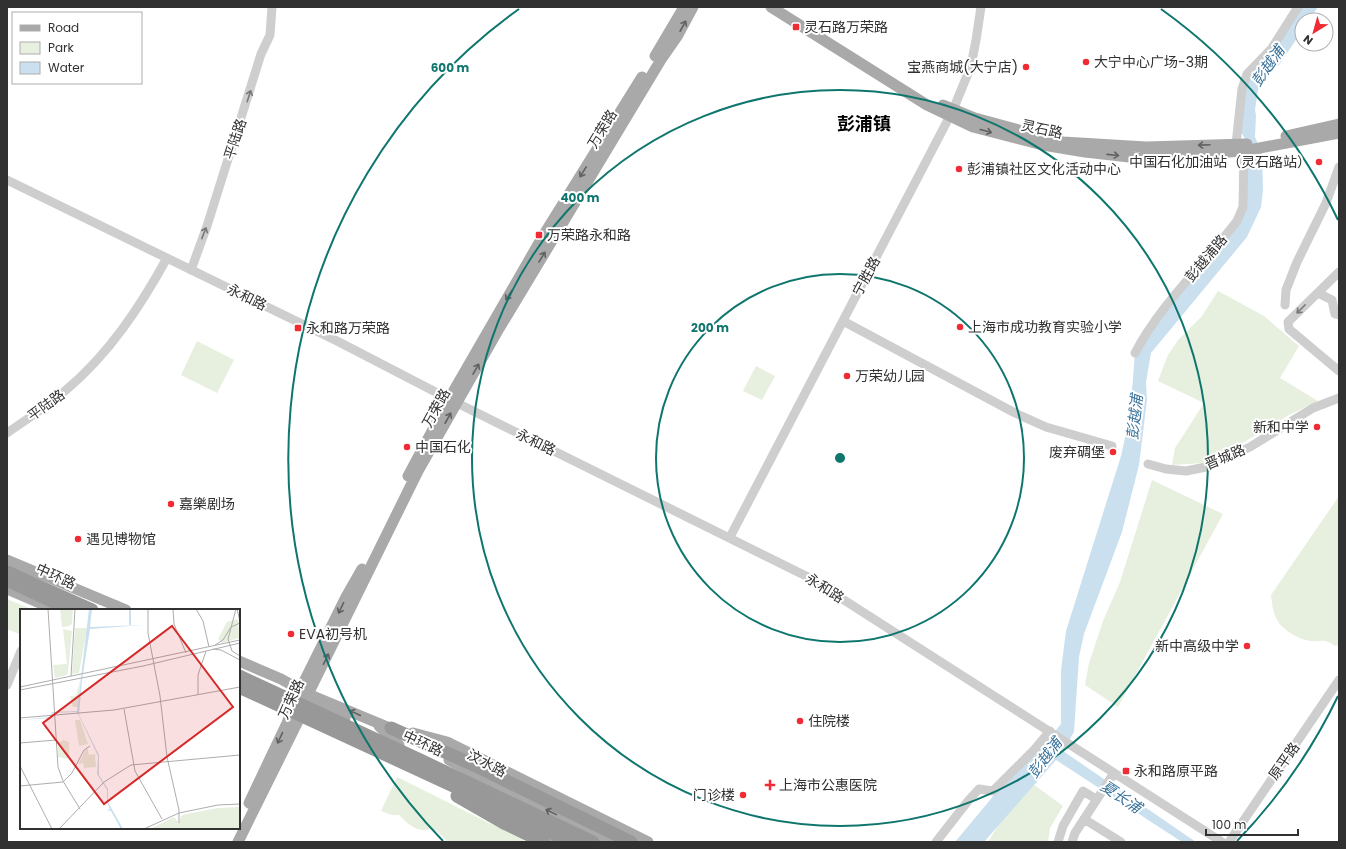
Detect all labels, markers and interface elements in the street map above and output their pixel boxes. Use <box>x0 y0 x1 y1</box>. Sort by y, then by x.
legend <box>12 12 142 84</box>
north arrow <box>1294 12 1334 52</box>
place label: 灵石路万荣路 <box>804 17 888 37</box>
text: Road <box>48 19 79 36</box>
one-way arrow <box>679 21 687 33</box>
marker: 灵石路万荣路 <box>791 22 801 32</box>
text: N <box>1300 31 1316 49</box>
text: Park <box>48 39 75 56</box>
water label: 彭越浦 <box>1246 40 1290 90</box>
place label: 大宁中心广场-3期 <box>1094 52 1208 72</box>
place label: 宝燕商城(大宁店) <box>907 57 1018 77</box>
marker: 大宁中心广场-3期 <box>1081 57 1091 67</box>
text: Water <box>48 59 85 76</box>
text: 600 m <box>431 59 470 76</box>
marker: 宝燕商城(大宁店) <box>1021 62 1031 72</box>
one-way arrow <box>245 90 253 102</box>
street label: 万荣路 <box>583 106 621 152</box>
district label: 彭浦镇 <box>837 111 891 136</box>
street label: 灵石路 <box>1019 115 1065 143</box>
street label: 平陆路 <box>219 116 251 162</box>
one-way arrow <box>979 127 992 135</box>
one-way arrow <box>1198 141 1211 149</box>
one-way arrow <box>1106 151 1119 159</box>
place label: 中国石化加油站（灵石路站） <box>1129 152 1311 172</box>
marker: 中国石化加油站（灵石路站） <box>1314 157 1324 167</box>
place label: 彭浦镇社区文化活动中心 <box>967 159 1121 179</box>
marker: 彭浦镇社区文化活动中心 <box>954 164 964 174</box>
one-way arrow <box>579 166 587 177</box>
text: 400 m <box>560 189 600 206</box>
place label: 万荣路永和路 <box>547 225 631 245</box>
one-way arrow <box>201 227 209 239</box>
marker: 万荣路永和路 <box>534 230 544 240</box>
street label: 彭越浦路 <box>1180 230 1232 286</box>
one-way arrow <box>539 251 547 263</box>
street label: 宁胜路 <box>847 253 885 299</box>
street label: 永和路 <box>224 279 270 315</box>
one-way arrow <box>505 289 513 300</box>
one-way arrow <box>1296 304 1306 314</box>
place label: 上海市成功教育实验小学 <box>968 317 1122 337</box>
place label: 永和路万荣路 <box>306 318 390 338</box>
text: 200 m <box>691 319 729 336</box>
marker: 上海市成功教育实验小学 <box>955 322 965 332</box>
marker: 永和路万荣路 <box>293 323 303 333</box>
one-way arrow <box>473 363 481 375</box>
place label: 万荣幼儿园 <box>855 366 925 386</box>
marker: 万荣幼儿园 <box>842 371 852 381</box>
street label: 平陆路 <box>23 385 69 425</box>
street label: 万荣路 <box>417 385 455 431</box>
water label: 彭越浦 <box>1122 391 1148 440</box>
one-way arrow <box>445 412 453 424</box>
place label: 新和中学 <box>1253 417 1309 437</box>
marker: 新和中学 <box>1312 422 1322 432</box>
street label: 永和路 <box>513 424 559 460</box>
place label: 中国石化 <box>415 437 471 457</box>
street label: 晋城路 <box>1202 440 1248 474</box>
marker: 中国石化 <box>402 442 412 452</box>
place label: 废弃碉堡 <box>1049 442 1105 462</box>
marker: 废弃碉堡 <box>1108 447 1118 457</box>
centre of rings <box>833 451 847 465</box>
place label: 嘉樂剧场 <box>179 494 235 514</box>
marker: 嘉樂剧场 <box>166 499 176 509</box>
place label: 遇见博物馆 <box>86 529 156 549</box>
marker: 遇见博物馆 <box>73 534 83 544</box>
street label: 中环路 <box>33 558 79 594</box>
street label: 永和路 <box>802 568 848 608</box>
one-way arrow <box>337 601 344 613</box>
inset map <box>20 609 240 829</box>
place label: EVA初号机 <box>299 624 367 644</box>
marker: EVA初号机 <box>286 629 296 639</box>
place label: 新中高级中学 <box>1155 636 1239 656</box>
marker: 新中高级中学 <box>1242 641 1252 651</box>
one-way arrow <box>323 653 330 665</box>
street label: 万荣路 <box>273 676 309 722</box>
one-way arrow <box>349 709 361 716</box>
place label: 住院楼 <box>808 711 850 731</box>
marker: 住院楼 <box>795 716 805 726</box>
street label: 中环路 <box>400 725 446 761</box>
one-way arrow <box>276 731 283 743</box>
water label: 彭越浦 <box>1023 732 1068 782</box>
street label: 原平路 <box>1264 738 1304 784</box>
street label: 汶水路 <box>464 744 510 782</box>
place label: 永和路原平路 <box>1134 761 1218 781</box>
marker: 永和路原平路 <box>1121 766 1131 776</box>
place label: 上海市公惠医院 <box>779 775 877 795</box>
water label: 夏长浦 <box>1097 775 1147 819</box>
marker: 上海市公惠医院 <box>764 779 776 791</box>
place label: 门诊楼 <box>693 785 735 805</box>
marker: 门诊楼 <box>738 790 748 800</box>
one-way arrow <box>545 808 557 815</box>
scale bar <box>1206 811 1298 837</box>
text: 100 m <box>1212 816 1246 833</box>

